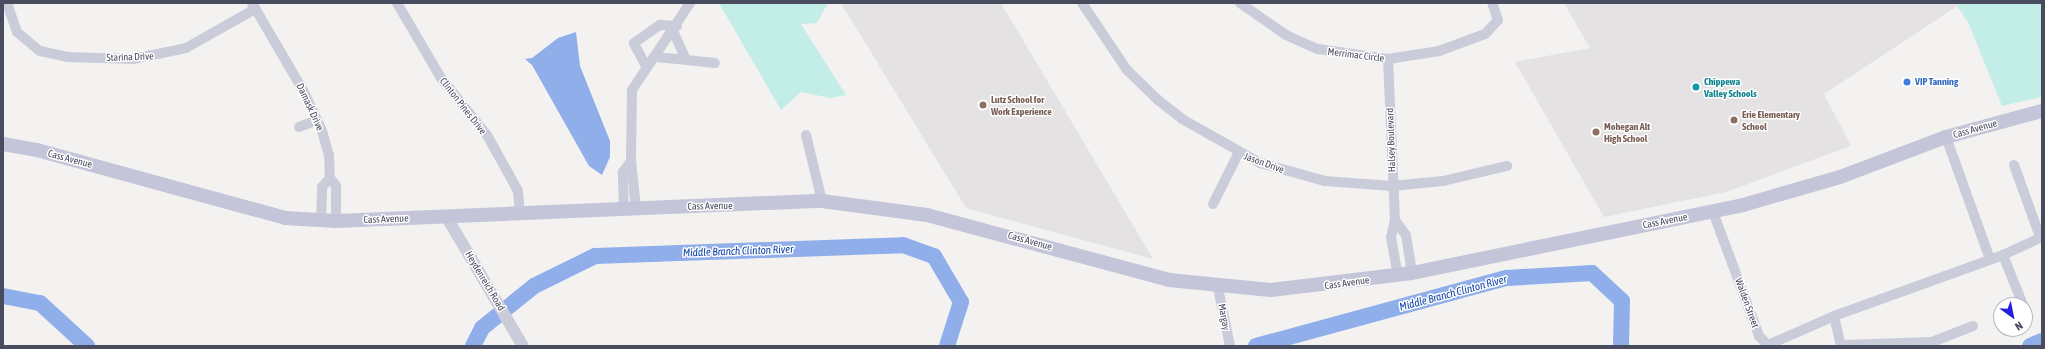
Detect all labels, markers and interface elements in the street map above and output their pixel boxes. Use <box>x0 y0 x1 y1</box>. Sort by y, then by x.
street label: Merrimac Circle <box>1327 46 1385 64</box>
street label: Starina Drive <box>106 50 154 64</box>
street label: Clinton Pines Drive <box>437 75 489 137</box>
place label: Chippewa Valley Schools <box>1704 75 1757 98</box>
place label: VIP Tanning <box>1915 76 1958 88</box>
marker: VIP Tanning <box>1902 77 1912 87</box>
street label: Damask Drive <box>294 81 326 133</box>
marker: Chippewa Valley Schools <box>1691 82 1701 92</box>
place label: Lutz School for Work Experience <box>991 93 1052 116</box>
marker: Lutz School for Work Experience <box>978 100 988 110</box>
street label: Halsey Boulevard <box>1384 108 1398 172</box>
place label: Erie Elementary School <box>1742 108 1800 132</box>
marker: Erie Elementary School <box>1729 115 1739 125</box>
street label: Cass Avenue <box>1952 117 1998 141</box>
place label: Mohegan Alt High School <box>1604 120 1650 144</box>
marker: Mohegan Alt High School <box>1591 127 1601 137</box>
street label: Cass Avenue <box>47 147 93 171</box>
street label: Jason Drive <box>1242 150 1286 176</box>
street label: Cass Avenue <box>687 200 733 212</box>
street label: Cass Avenue <box>1642 211 1688 231</box>
street label: Cass Avenue <box>363 212 409 226</box>
street label: Cass Avenue <box>1007 229 1053 253</box>
water label: Middle Branch Clinton River <box>683 242 793 260</box>
street label: Heydenreich Road <box>463 249 507 313</box>
water label: Middle Branch Clinton River <box>1398 272 1508 314</box>
street label: Cass Avenue <box>1324 274 1370 292</box>
street label: Walden Street <box>1733 277 1761 329</box>
north arrow <box>1993 297 2033 337</box>
street label: Margay <box>1216 303 1232 331</box>
text: N <box>2013 319 2025 333</box>

